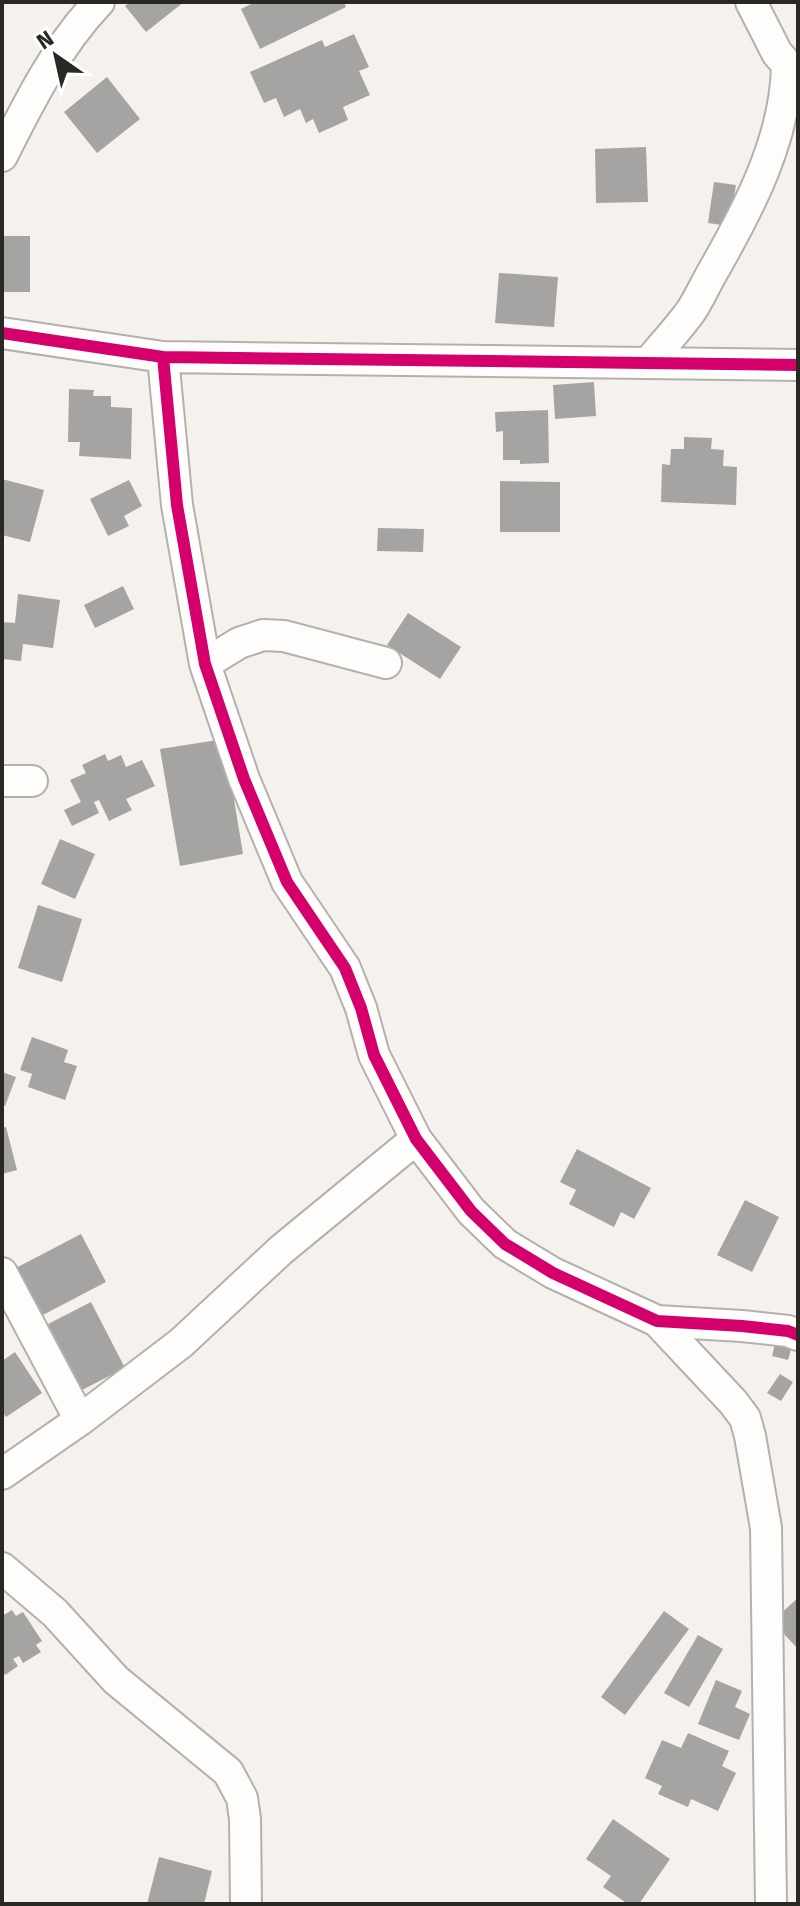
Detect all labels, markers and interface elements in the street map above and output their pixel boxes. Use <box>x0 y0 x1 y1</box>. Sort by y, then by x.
north arrow <box>16 16 96 96</box>
text: N <box>31 25 59 55</box>

